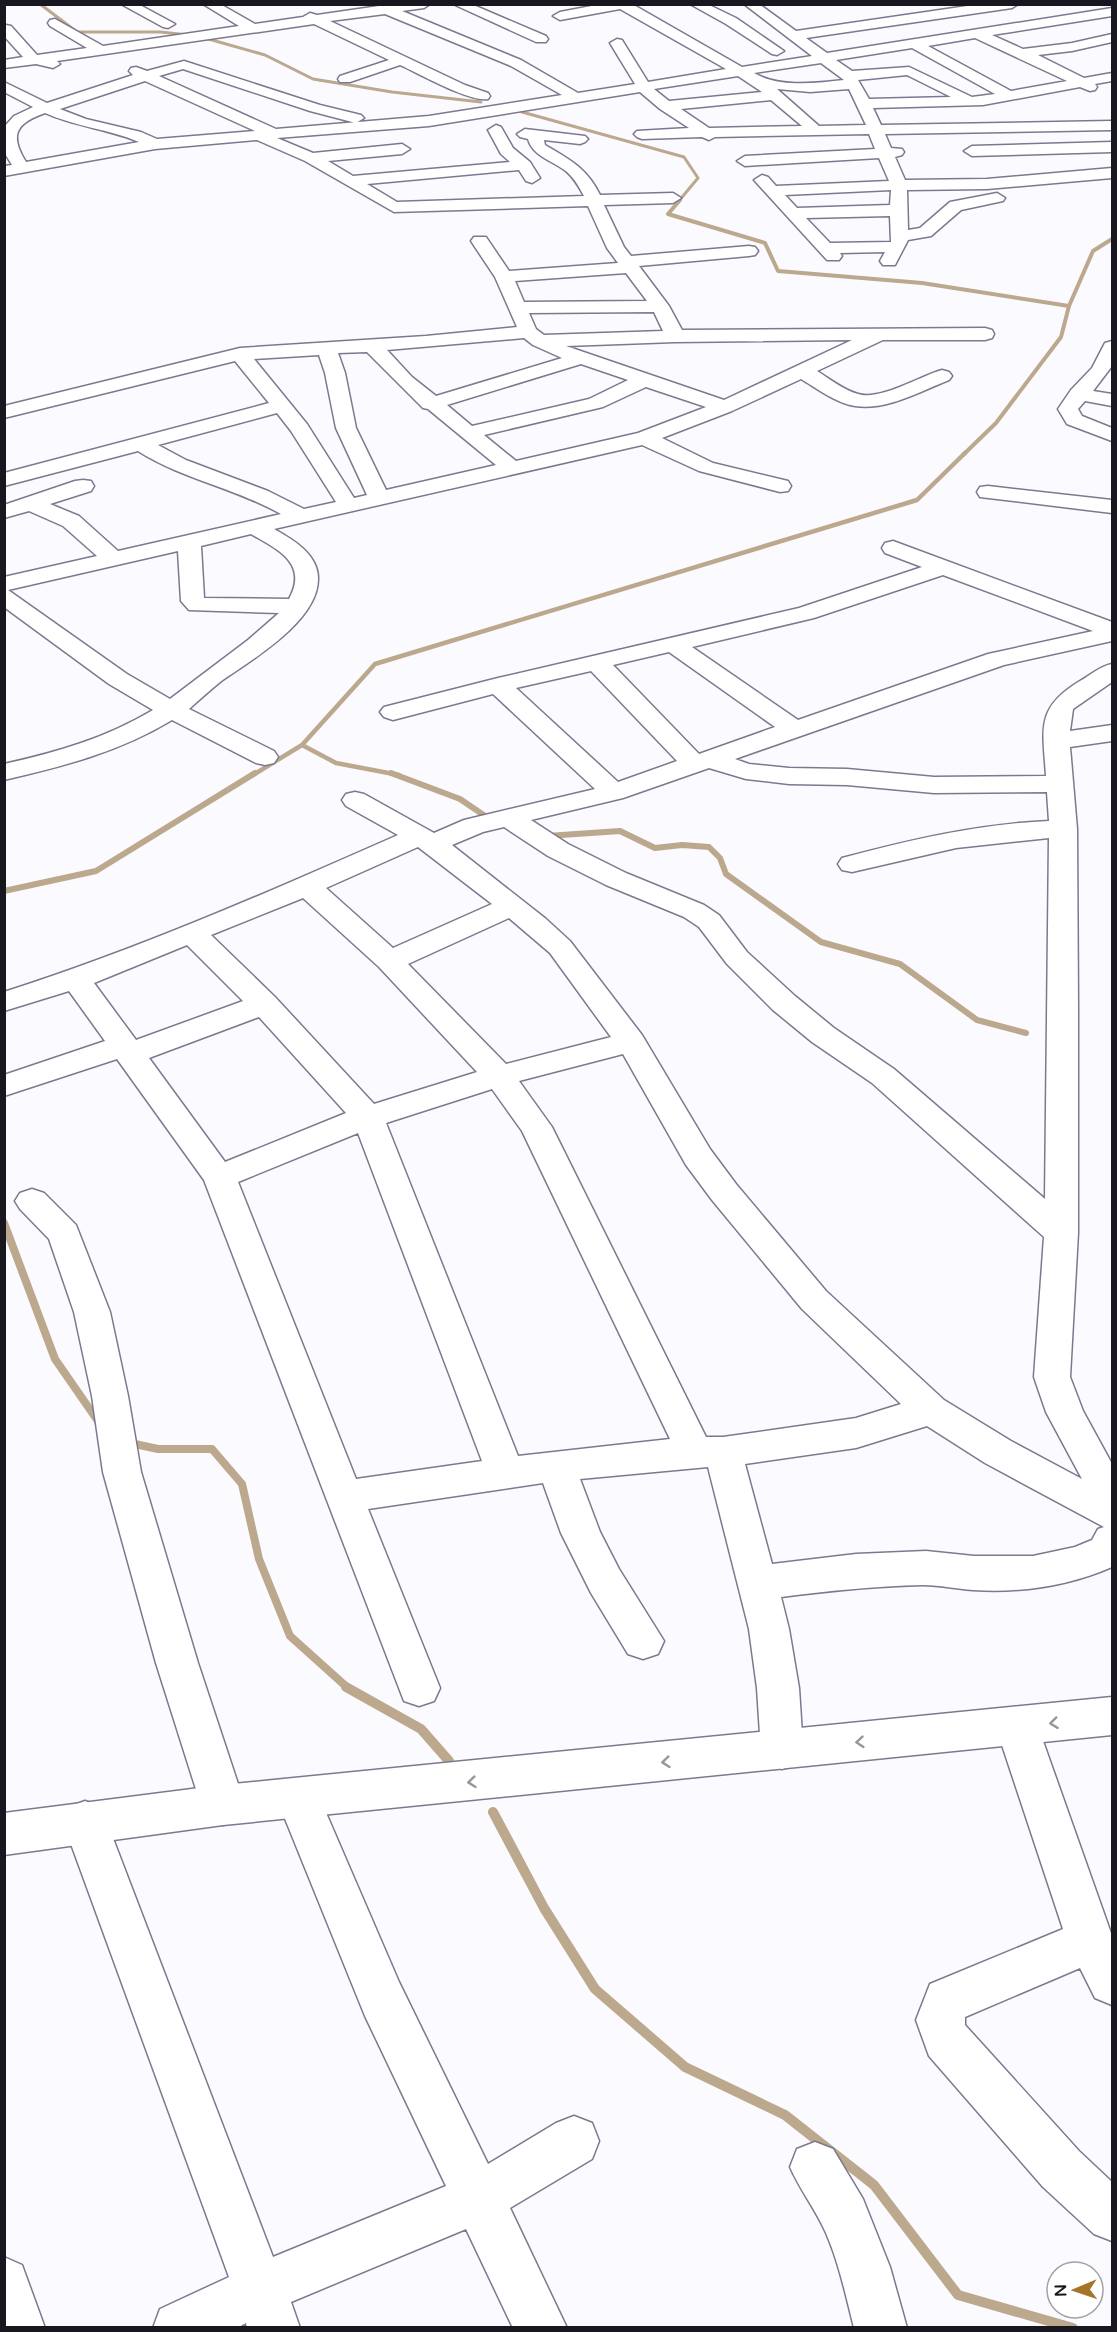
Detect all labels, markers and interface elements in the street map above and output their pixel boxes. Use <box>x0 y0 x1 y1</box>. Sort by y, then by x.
one-way arrow <box>1050 1716 1059 1729</box>
one-way arrow <box>856 1735 865 1748</box>
one-way arrow <box>662 1755 671 1768</box>
one-way arrow <box>468 1775 477 1788</box>
north arrow <box>1045 2260 1105 2320</box>
text: N <box>1051 2284 1071 2297</box>

